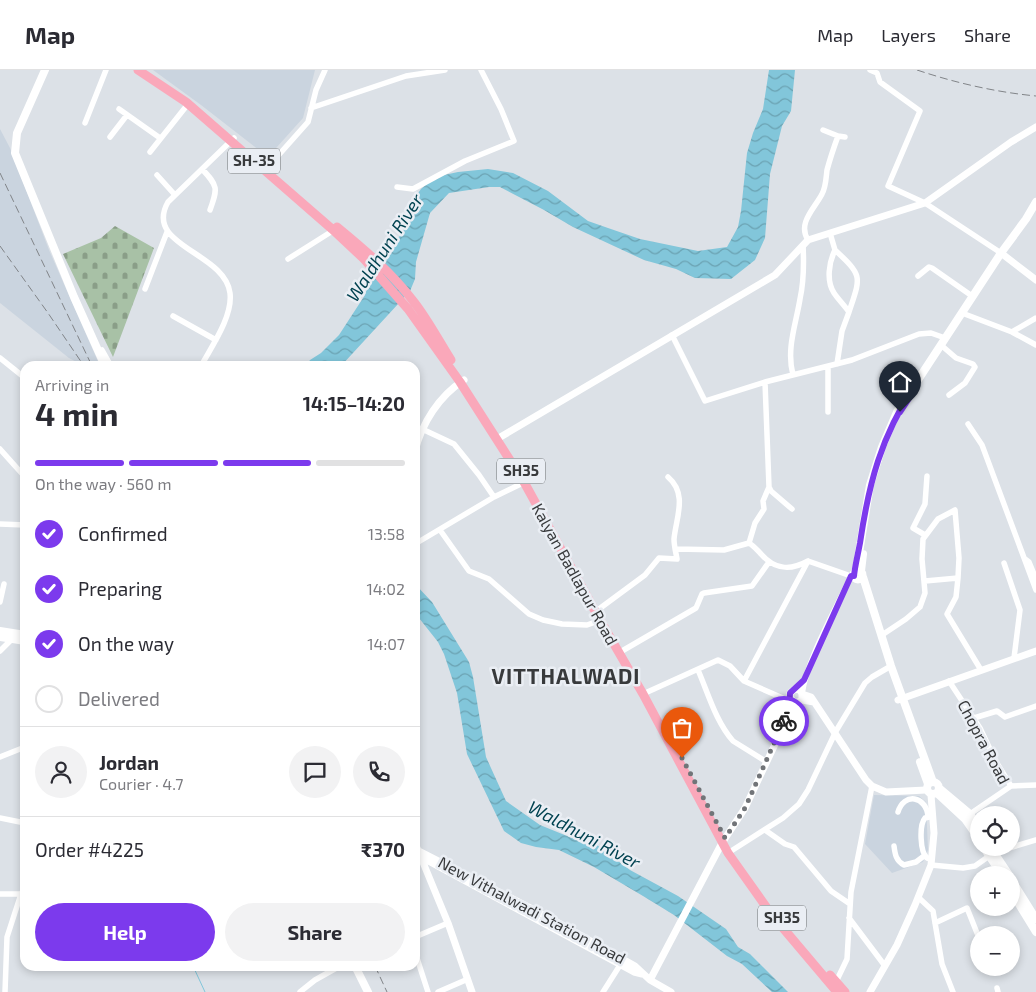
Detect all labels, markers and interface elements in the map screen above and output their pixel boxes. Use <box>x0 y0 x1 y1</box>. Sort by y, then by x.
text: Map <box>25 20 75 49</box>
text: Map <box>817 24 853 46</box>
text: Layers <box>881 24 936 46</box>
text: Share <box>964 24 1011 46</box>
road number: SH-35 <box>228 148 280 174</box>
water label: Waldhuni River <box>341 189 428 305</box>
pin <box>879 361 921 412</box>
icon: home <box>886 368 914 396</box>
text: Arriving in <box>35 375 109 394</box>
text: 14:15–14:20 <box>303 392 405 415</box>
text: 4 min <box>35 394 119 432</box>
road number: SH35 <box>497 458 545 484</box>
text: On the way · 560 m <box>35 474 171 493</box>
street label: Kalyan Badlapur Road <box>529 500 622 648</box>
icon: check <box>35 520 63 548</box>
text: Confirmed <box>78 522 168 545</box>
text: 13:58 <box>368 524 405 543</box>
icon: check <box>35 575 63 603</box>
text: Preparing <box>78 577 162 600</box>
text: 14:02 <box>366 579 405 598</box>
icon: check <box>35 630 63 658</box>
text: On the way <box>78 632 174 655</box>
text: 14:07 <box>367 634 405 653</box>
district label: VITTHALWADI <box>492 663 640 688</box>
text: Delivered <box>78 687 160 710</box>
courier <box>759 696 809 746</box>
street label: Chopra Road <box>954 697 1015 787</box>
pin <box>661 707 703 758</box>
icon: bike <box>770 707 798 735</box>
icon: bag <box>668 714 696 742</box>
button: person <box>35 746 87 798</box>
button: chat <box>289 746 341 798</box>
button: phone <box>353 746 405 798</box>
text: Jordan <box>99 751 159 774</box>
text: Courier · 4.7 <box>99 774 183 793</box>
water label: Waldhuni River <box>525 795 645 873</box>
map controls <box>970 806 1020 976</box>
button: locate <box>970 806 1020 856</box>
text: Order #4225 <box>35 838 144 861</box>
text: ₹370 <box>361 838 405 861</box>
street label: New Vithalwadi Station Road <box>435 852 629 967</box>
button: + <box>970 866 1020 916</box>
button: Help <box>35 903 215 961</box>
button: Share <box>225 903 405 961</box>
road number: SH35 <box>758 906 806 930</box>
button: − <box>970 926 1020 976</box>

